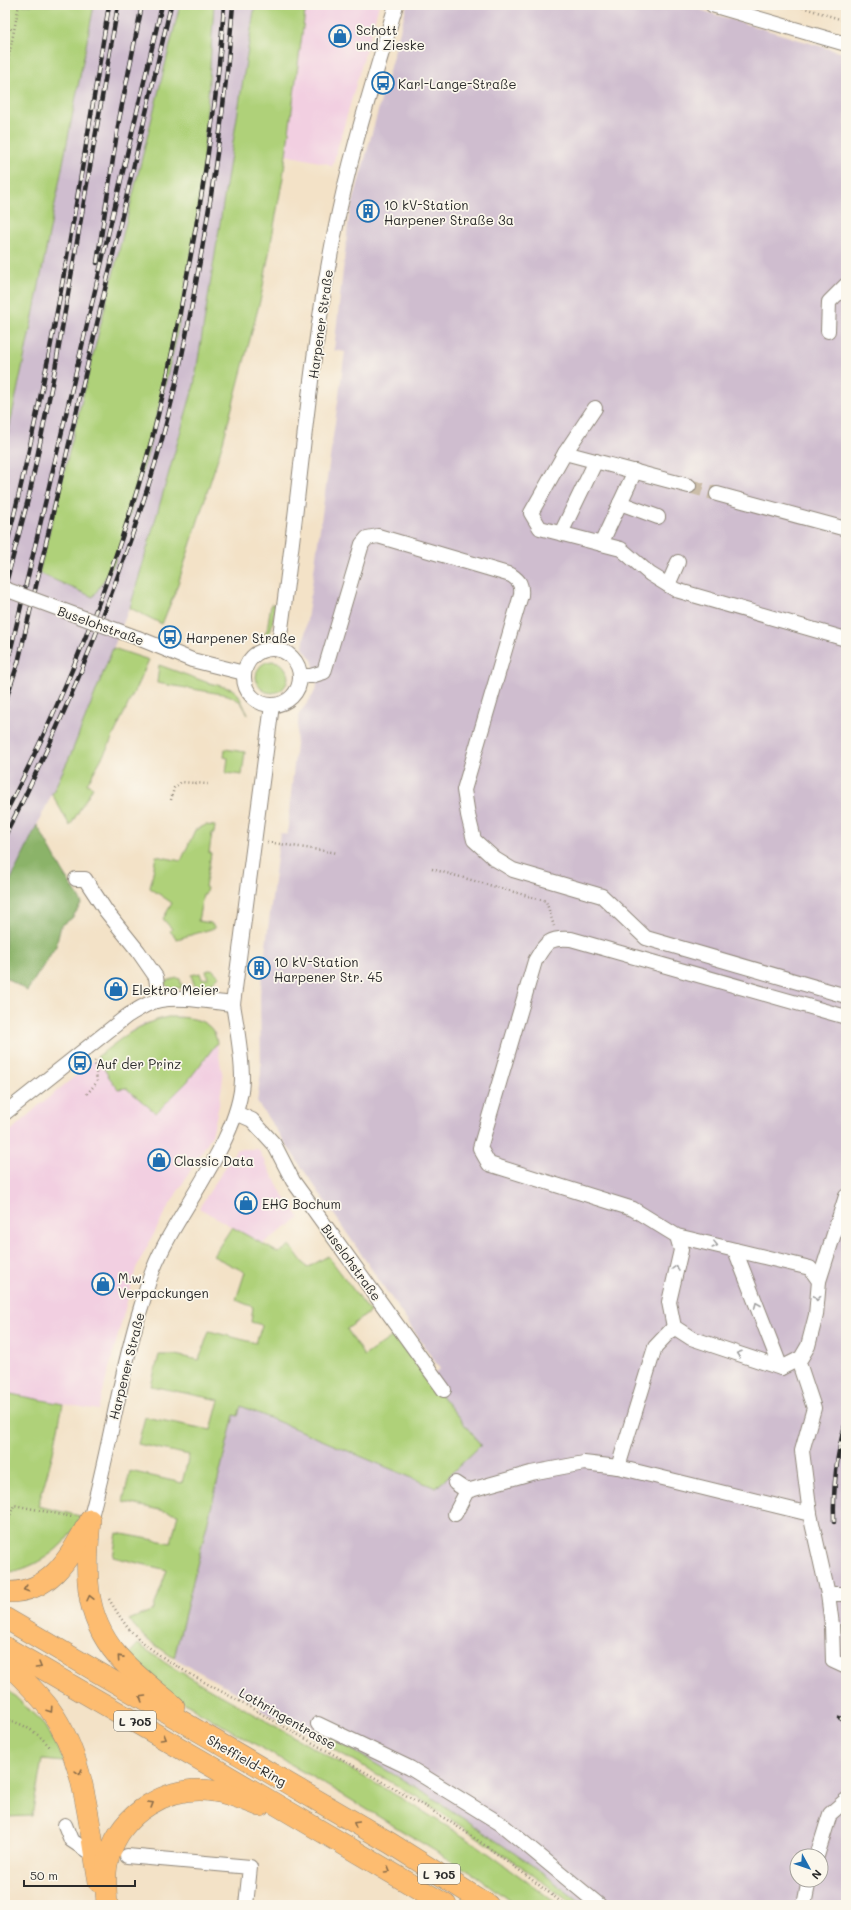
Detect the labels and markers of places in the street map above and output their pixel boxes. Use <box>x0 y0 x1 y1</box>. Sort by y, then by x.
place label: Schott und Zieske <box>356 21 425 53</box>
shop icon: Schott und Zieske <box>327 23 353 49</box>
bus stop icon: Karl-Lange-Straße <box>370 70 396 96</box>
place label: Karl-Lange-Straße <box>398 75 516 92</box>
place label: 10 kV-Station Harpener Straße 3a <box>384 196 514 228</box>
building icon: 10 kV-Station Harpener Straße 3a <box>355 198 381 224</box>
bus stop icon: Harpener Straße <box>157 624 183 650</box>
place label: Harpener Straße <box>186 629 296 646</box>
place label: 10 kV-Station Harpener Str. 45 <box>274 953 383 985</box>
building icon: 10 kV-Station Harpener Str. 45 <box>246 955 272 981</box>
shop icon: Elektro Meier <box>103 976 129 1002</box>
place label: Elektro Meier <box>132 981 219 998</box>
bus stop icon: Auf der Prinz <box>67 1050 93 1076</box>
place label: Auf der Prinz <box>96 1055 181 1072</box>
shop icon: Classic Data <box>146 1147 172 1173</box>
place label: Classic Data <box>174 1152 254 1169</box>
shop icon: EHG Bochum <box>233 1190 259 1216</box>
place label: EHG Bochum <box>262 1195 341 1212</box>
place label: M.w. Verpackungen <box>118 1269 209 1301</box>
shop icon: M.w. Verpackungen <box>90 1271 116 1297</box>

